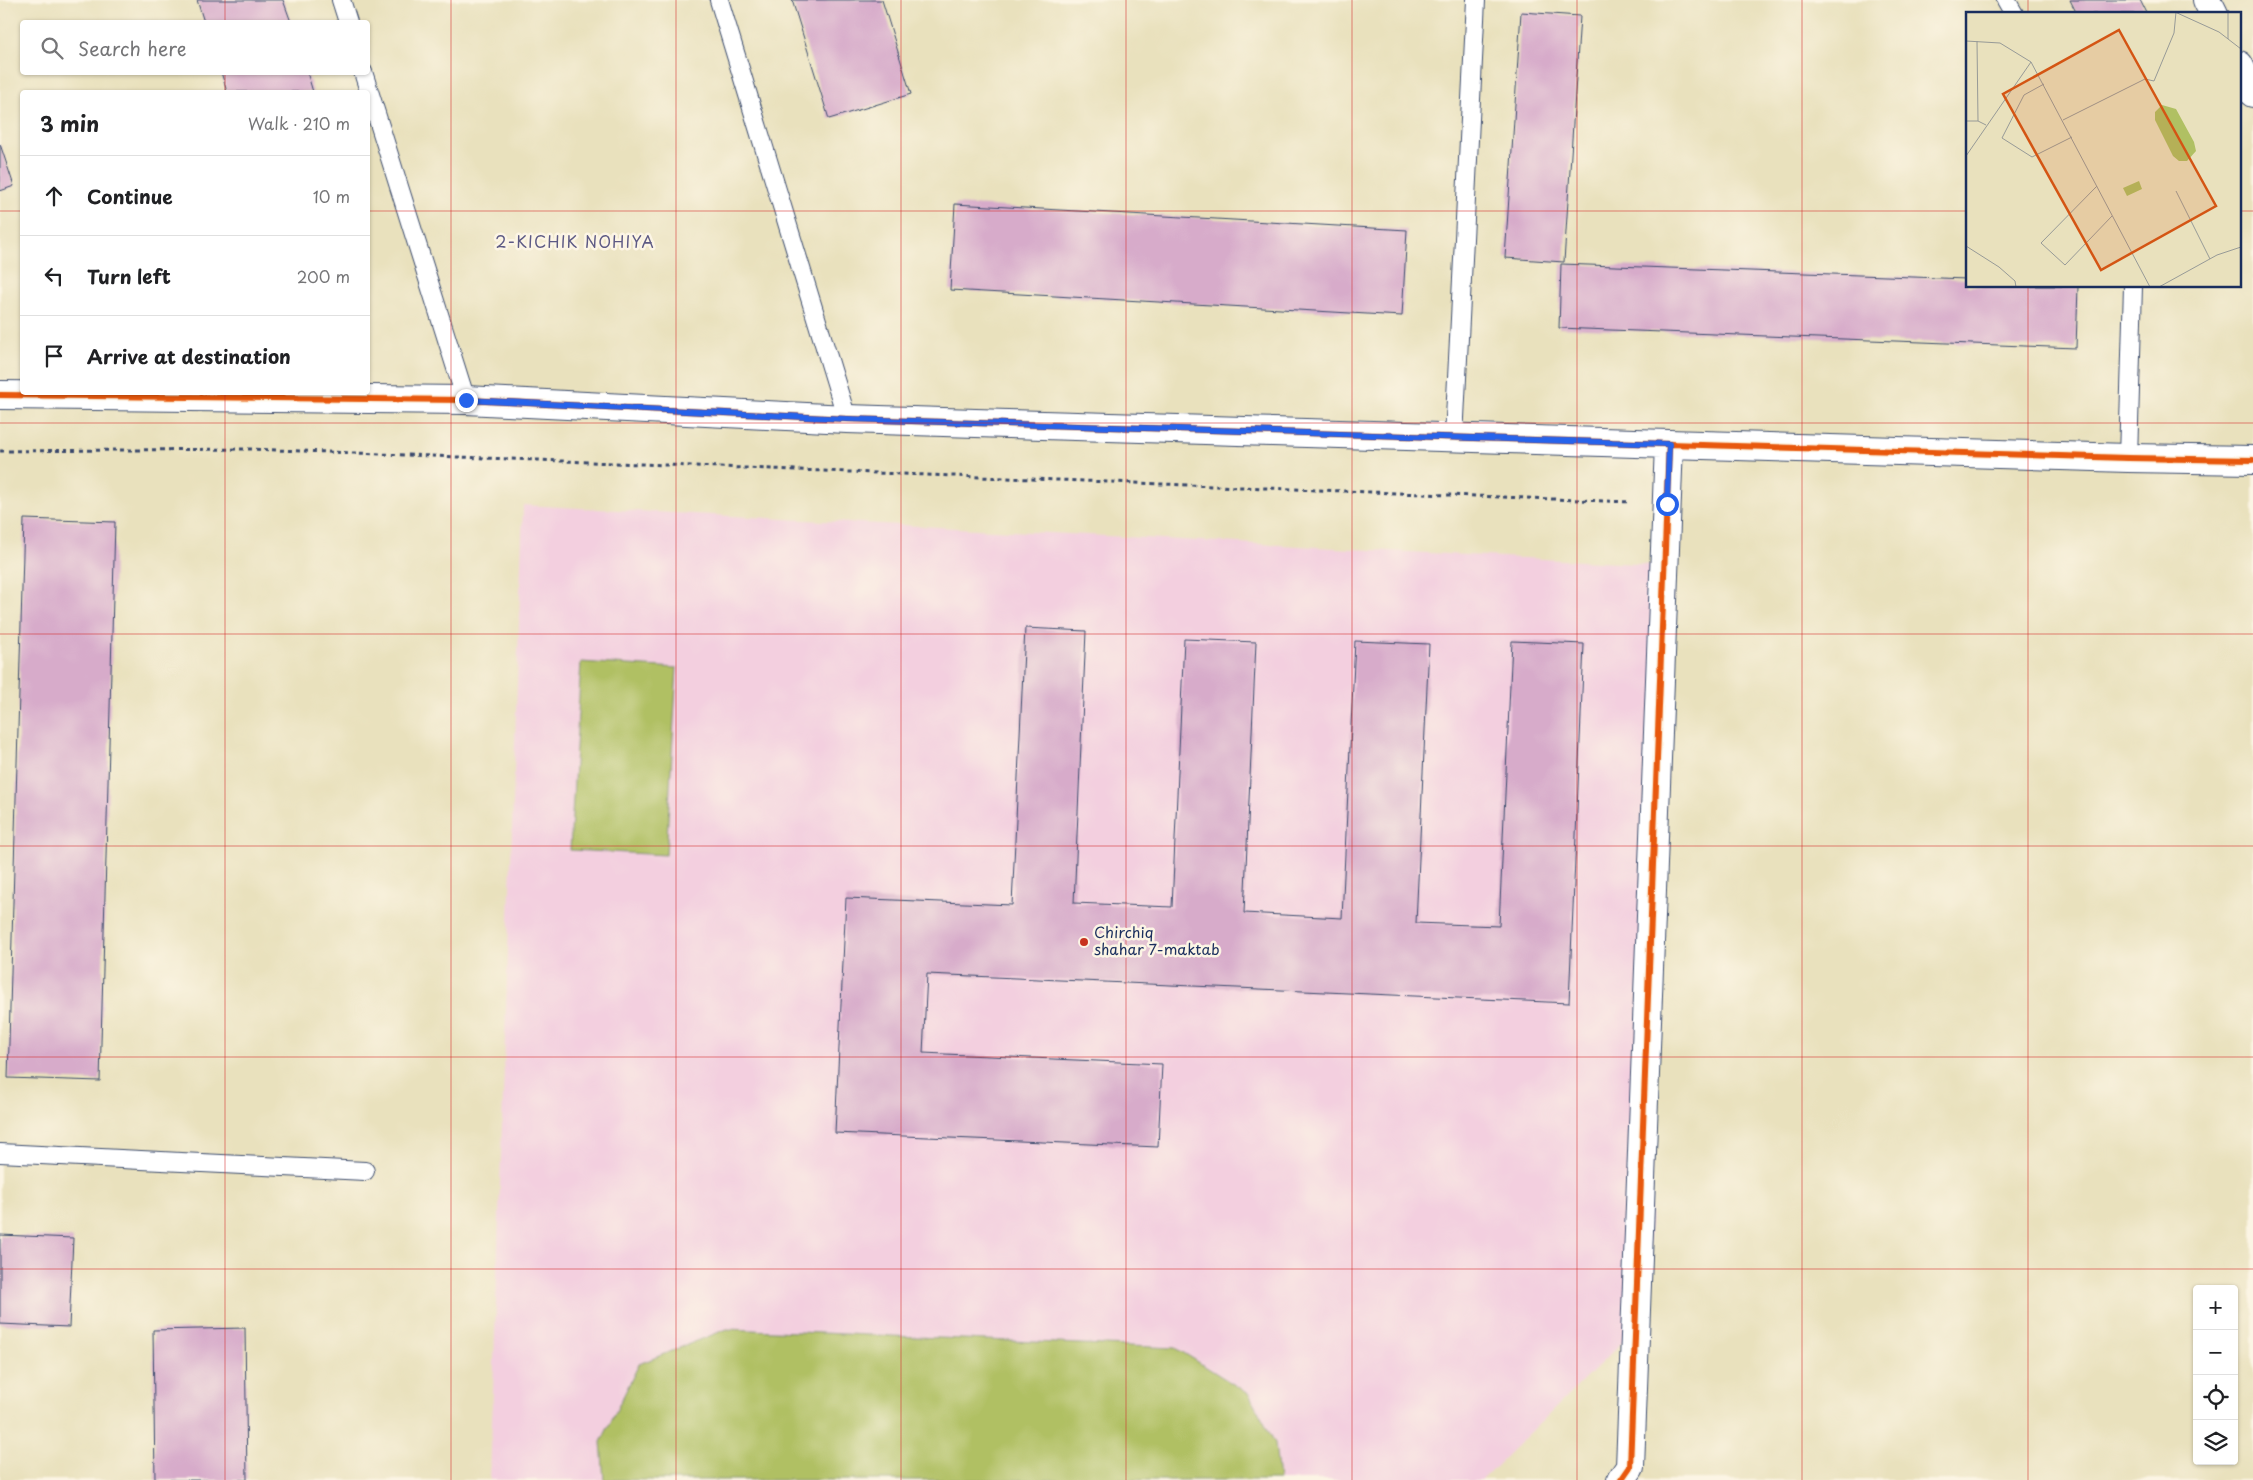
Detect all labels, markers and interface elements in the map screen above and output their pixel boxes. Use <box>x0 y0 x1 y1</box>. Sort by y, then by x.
inset map <box>1966 12 2240 288</box>
search box <box>20 20 370 75</box>
icon: search <box>38 34 66 62</box>
text: Search here <box>78 34 187 62</box>
text: 3 min <box>40 107 99 139</box>
text: Walk · 210 m <box>248 111 350 135</box>
icon: ahead <box>40 182 68 210</box>
text: Continue <box>87 182 173 210</box>
text: 10 m <box>313 184 350 208</box>
district label: 2-KICHIK NOHIYA <box>495 229 655 253</box>
icon: left <box>40 262 68 290</box>
text: Turn left <box>87 262 171 290</box>
text: 200 m <box>297 264 350 288</box>
icon: arrive <box>40 342 68 370</box>
text: Arrive at destination <box>87 342 291 370</box>
route end <box>455 389 478 412</box>
route start <box>1656 493 1679 516</box>
place label: Chirchiq shahar 7-maktab <box>1094 920 1220 960</box>
marker: Chirchiq shahar 7-maktab <box>1078 936 1090 948</box>
map controls <box>2193 1285 2238 1465</box>
button: + <box>2193 1285 2238 1330</box>
button: − <box>2193 1330 2238 1375</box>
button: locate <box>2193 1375 2238 1420</box>
button: layers <box>2193 1420 2238 1465</box>

